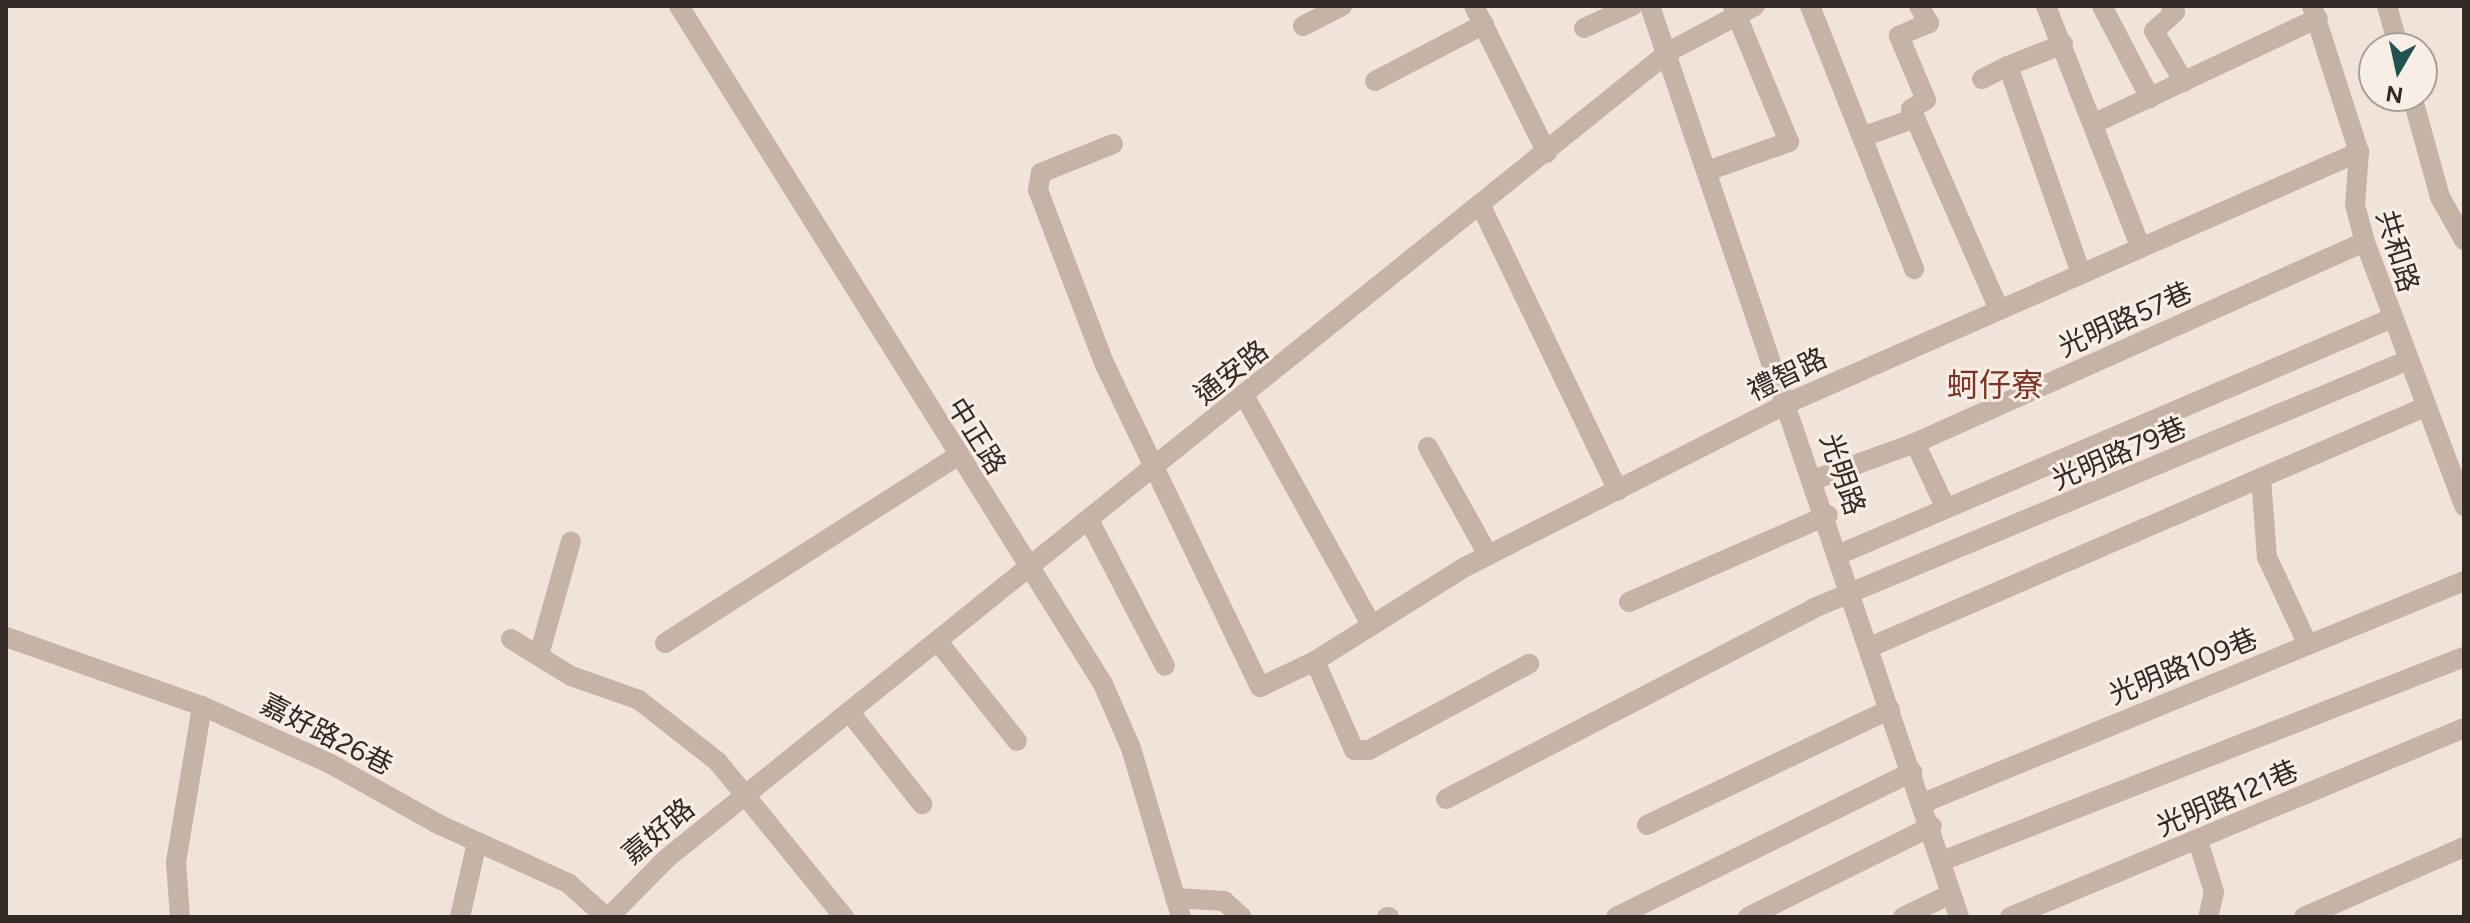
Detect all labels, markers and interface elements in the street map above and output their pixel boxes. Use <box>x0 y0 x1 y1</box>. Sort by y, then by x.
north arrow <box>2358 32 2438 112</box>
text: N <box>2384 80 2405 109</box>
street label: 共和路 <box>2370 206 2426 296</box>
street label: 光明路57巷 <box>2053 275 2197 363</box>
street label: 通安路 <box>1188 333 1274 411</box>
street label: 禮智路 <box>1742 340 1832 408</box>
district label: 蚵仔寮 <box>1947 366 2043 404</box>
street label: 中正路 <box>940 391 1014 481</box>
street label: 光明路79巷 <box>2047 410 2191 496</box>
street label: 光明路 <box>1813 429 1873 519</box>
street label: 光明路109巷 <box>2104 621 2262 711</box>
street label: 嘉好路26巷 <box>255 686 399 782</box>
street label: 光明路121巷 <box>2151 753 2303 843</box>
street label: 嘉好路 <box>615 791 701 871</box>

